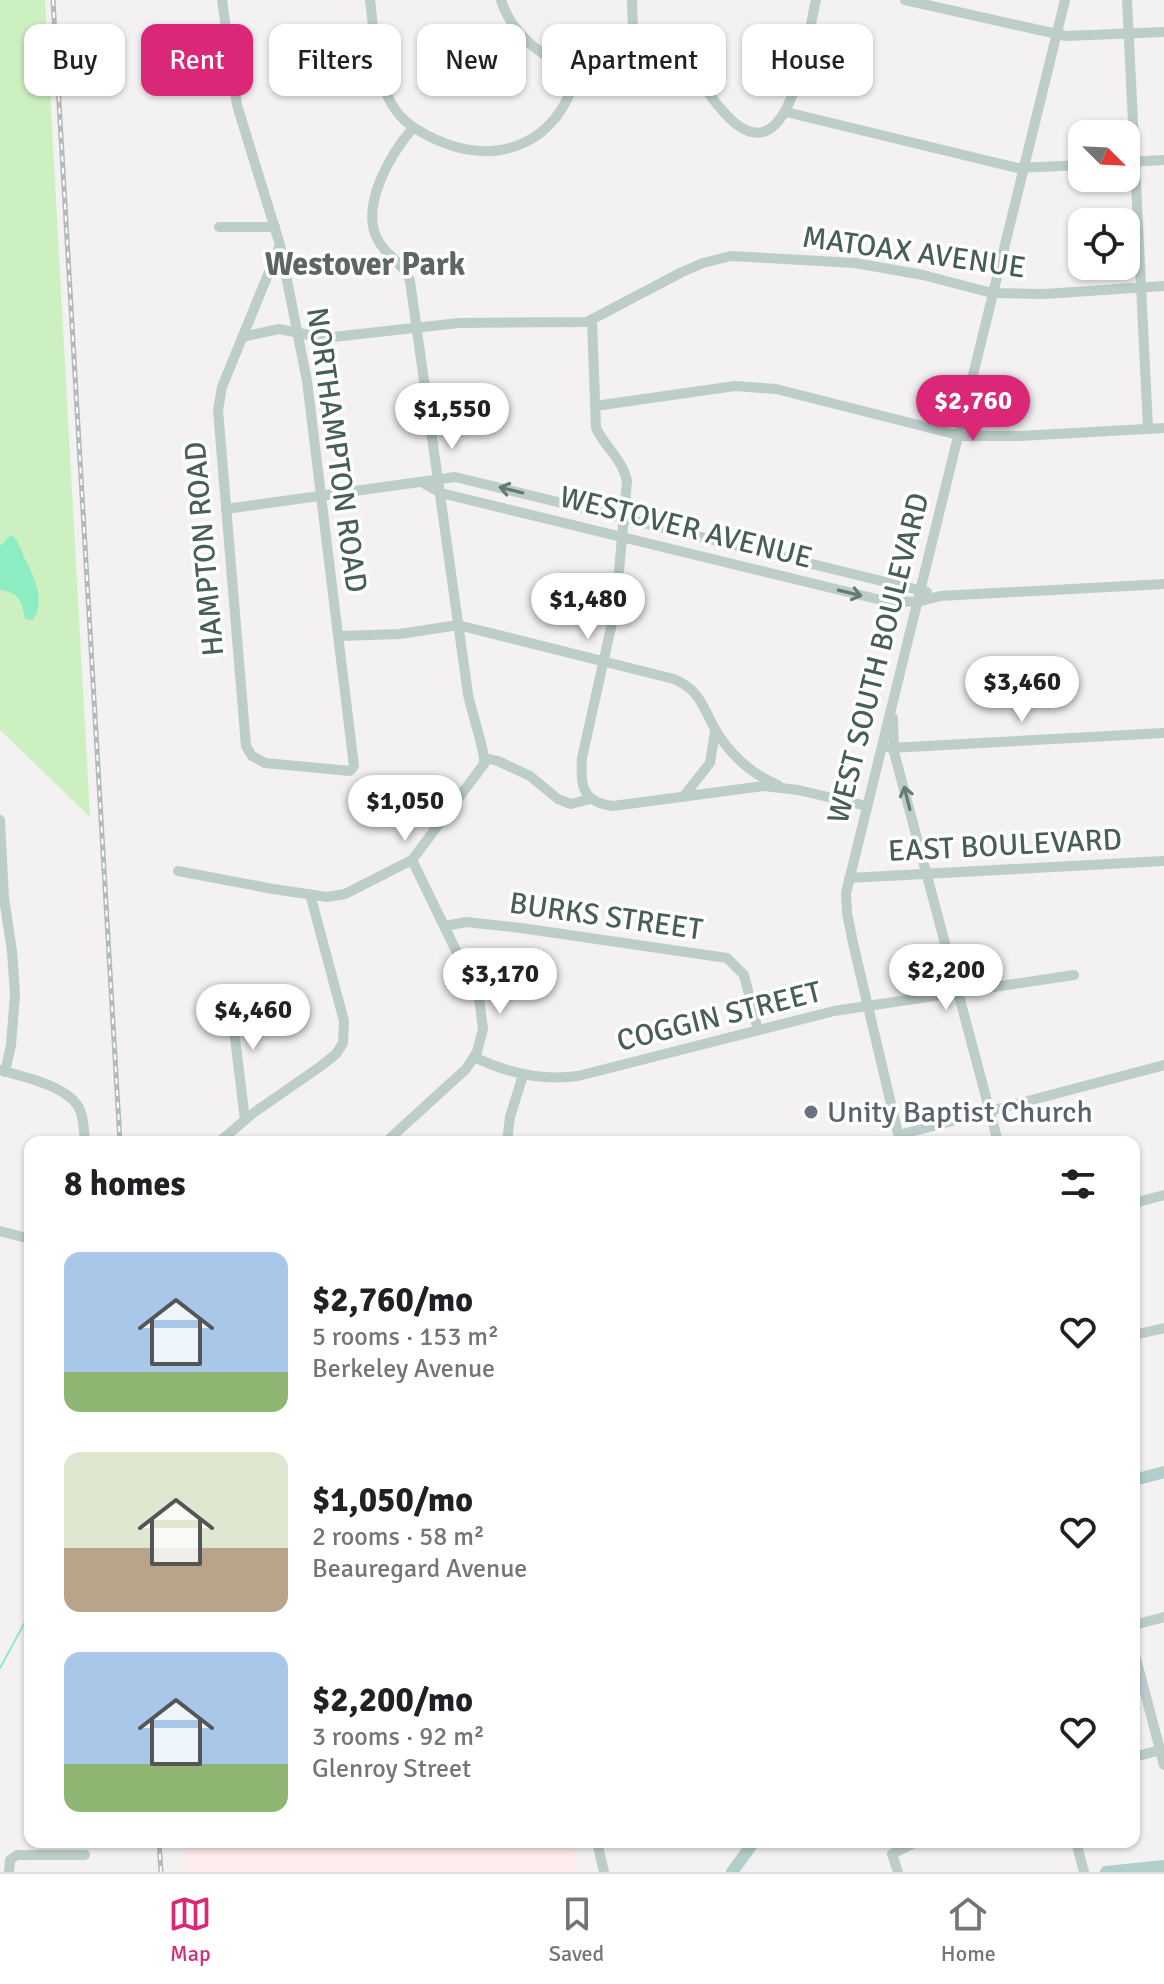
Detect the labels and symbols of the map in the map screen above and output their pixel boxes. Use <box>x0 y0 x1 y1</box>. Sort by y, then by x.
north arrow <box>1068 120 1140 192</box>
street label: MATOAX AVENUE <box>800 219 1028 286</box>
district label: Westover Park <box>265 245 466 284</box>
street label: NORTHAMPTON ROAD <box>298 305 375 595</box>
pin: $2,760 <box>908 375 1038 443</box>
pin: $1,550 <box>387 383 517 451</box>
street label: HAMPTON ROAD <box>177 440 232 658</box>
street label: WESTOVER AVENUE <box>556 478 816 577</box>
one-way arrow <box>499 482 524 497</box>
street label: WEST SOUTH BOULEVARD <box>819 489 937 827</box>
pin: $1,480 <box>523 573 653 641</box>
one-way arrow <box>837 586 863 601</box>
pin: $3,460 <box>957 656 1087 724</box>
pin: $1,050 <box>340 775 470 843</box>
one-way arrow <box>898 785 913 811</box>
street label: EAST BOULEVARD <box>887 821 1123 870</box>
street label: BURKS STREET <box>507 885 705 948</box>
pin: $2,200 <box>881 944 1011 1012</box>
pin: $3,170 <box>435 948 565 1016</box>
street label: COGGIN STREET <box>613 973 825 1060</box>
pin: $4,460 <box>188 984 318 1052</box>
place label: Unity Baptist Church <box>827 1094 1093 1131</box>
marker: Unity Baptist Church <box>802 1103 820 1121</box>

